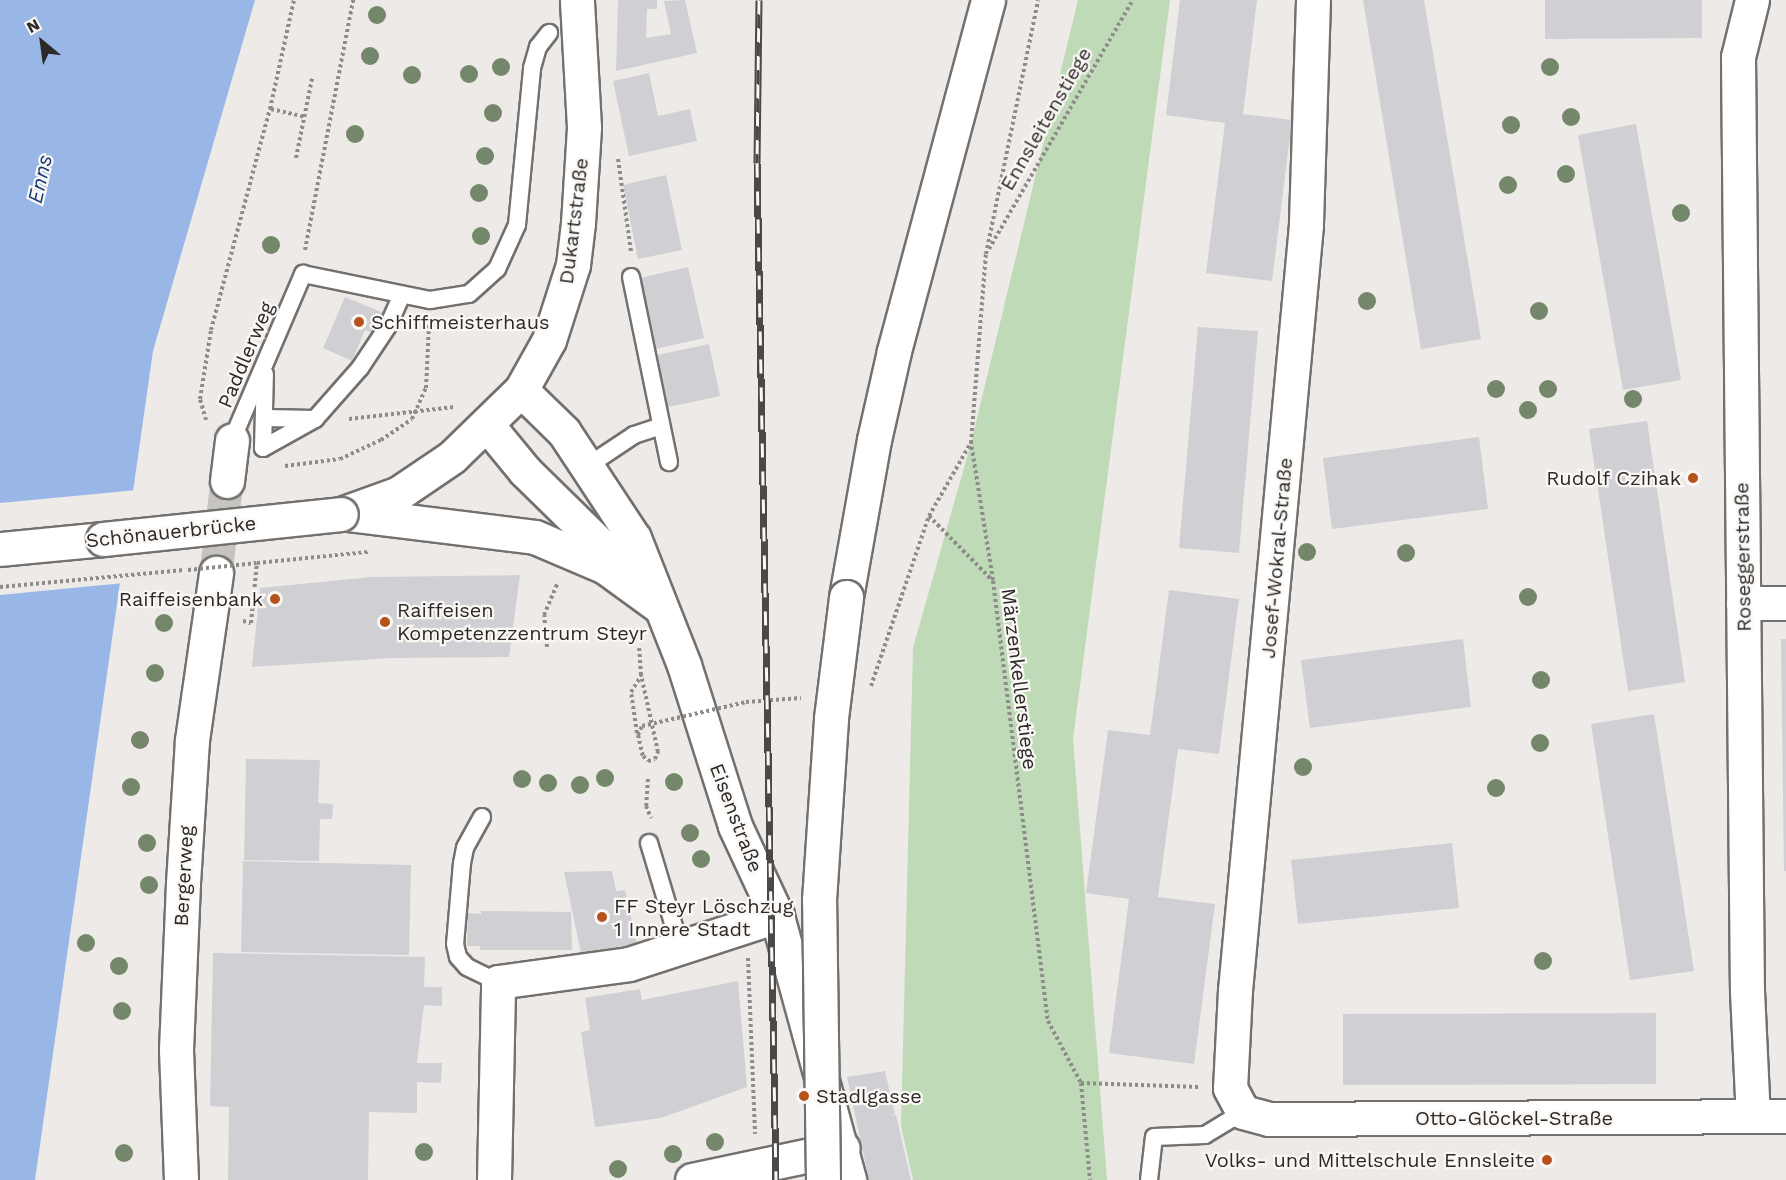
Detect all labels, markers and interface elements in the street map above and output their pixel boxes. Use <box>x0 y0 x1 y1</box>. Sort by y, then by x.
north arrow <box>12 12 72 72</box>
text: N <box>23 15 43 37</box>
street label: Ennsleitenstiege <box>995 43 1097 195</box>
water label: Enns <box>22 152 58 206</box>
street label: Dukartstraße <box>554 156 594 286</box>
street label: Paddlerweg <box>213 298 279 412</box>
place label: Schiffmeisterhaus <box>371 310 550 334</box>
marker: Schiffmeisterhaus <box>352 315 366 329</box>
street label: Josef-Wokral-Straße <box>1256 457 1298 659</box>
place label: Rudolf Czihak <box>1545 466 1681 490</box>
marker: Rudolf Czihak <box>1686 471 1700 485</box>
street label: Roseggerstraße <box>1730 482 1756 632</box>
street label: Schönauerbrücke <box>85 511 257 553</box>
place label: Raiffeisenbank <box>119 587 263 611</box>
street label: Märzenkellerstiege <box>996 587 1042 771</box>
marker: Raiffeisenbank <box>268 592 282 606</box>
place label: Raiffeisen Kompetenzzentrum Steyr <box>397 598 647 645</box>
marker: Raiffeisen Kompetenzzentrum Steyr <box>378 615 392 629</box>
street label: Eisenstraße <box>704 760 768 876</box>
street label: Bergerweg <box>169 825 199 927</box>
place label: FF Steyr Löschzug 1 Innere Stadt <box>614 894 794 941</box>
marker: FF Steyr Löschzug 1 Innere Stadt <box>595 910 609 924</box>
place label: Stadlgasse <box>816 1084 922 1108</box>
marker: Stadlgasse <box>797 1089 811 1103</box>
street label: Otto-Glöckel-Straße <box>1415 1106 1613 1130</box>
place label: Volks- und Mittelschule Ennsleite <box>1205 1148 1535 1172</box>
marker: Volks- und Mittelschule Ennsleite <box>1540 1153 1554 1167</box>

